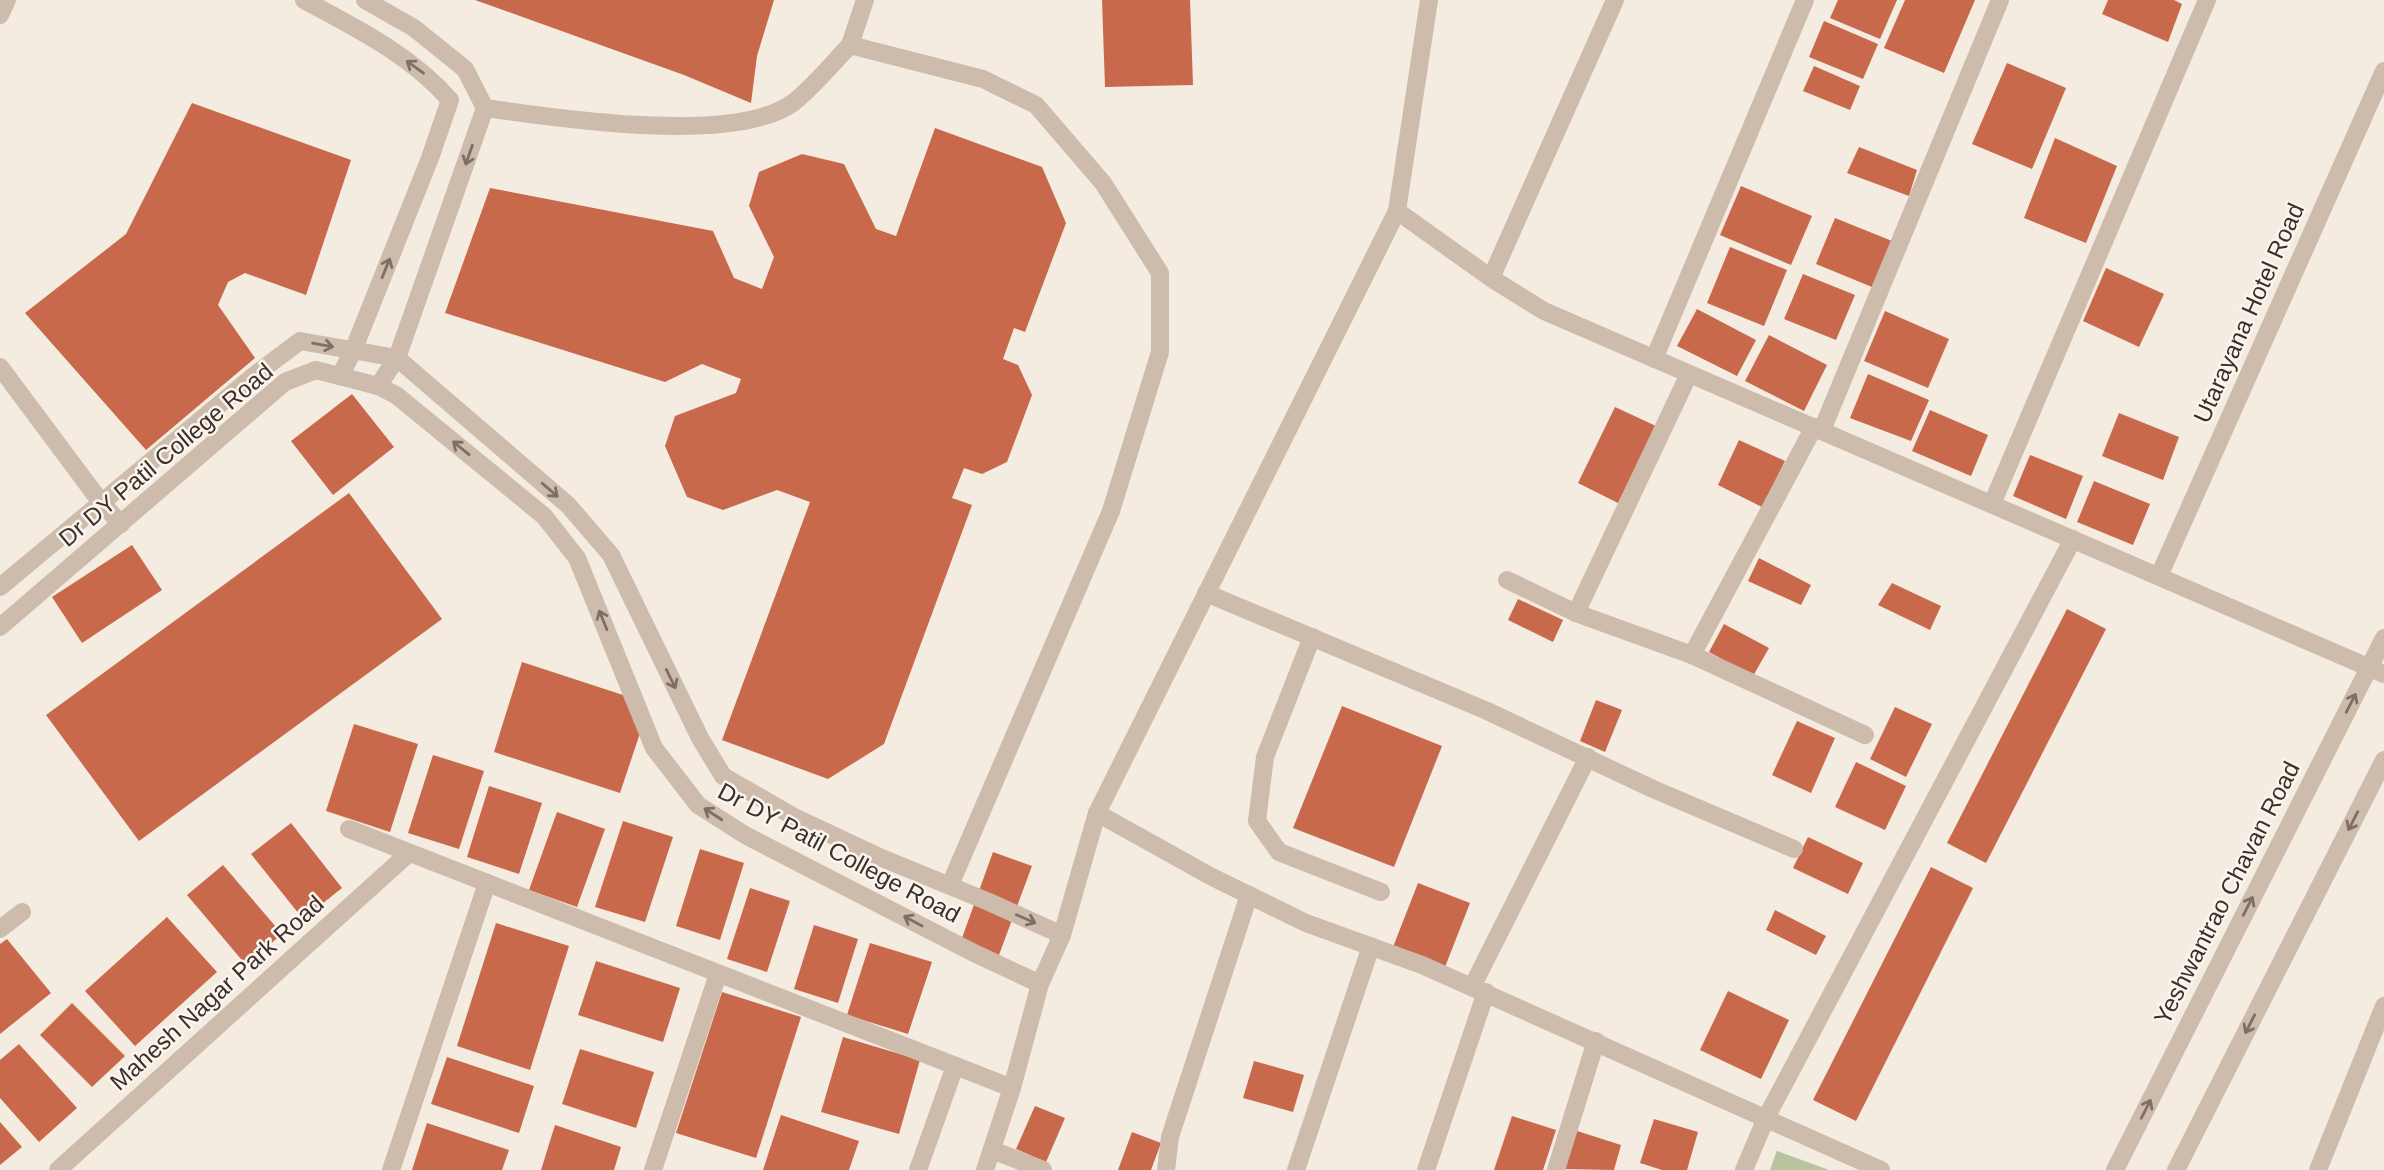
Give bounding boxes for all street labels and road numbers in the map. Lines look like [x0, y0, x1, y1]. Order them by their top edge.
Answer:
street label: Utarayana Hotel Road [2188, 199, 2309, 427]
street label: Dr DY Patil College Road [53, 357, 278, 552]
street label: Yeshwantrao Chavan Road [2148, 757, 2305, 1029]
street label: Dr DY Patil College Road [714, 777, 965, 928]
street label: Mahesh Nagar Park Road [105, 890, 329, 1095]

